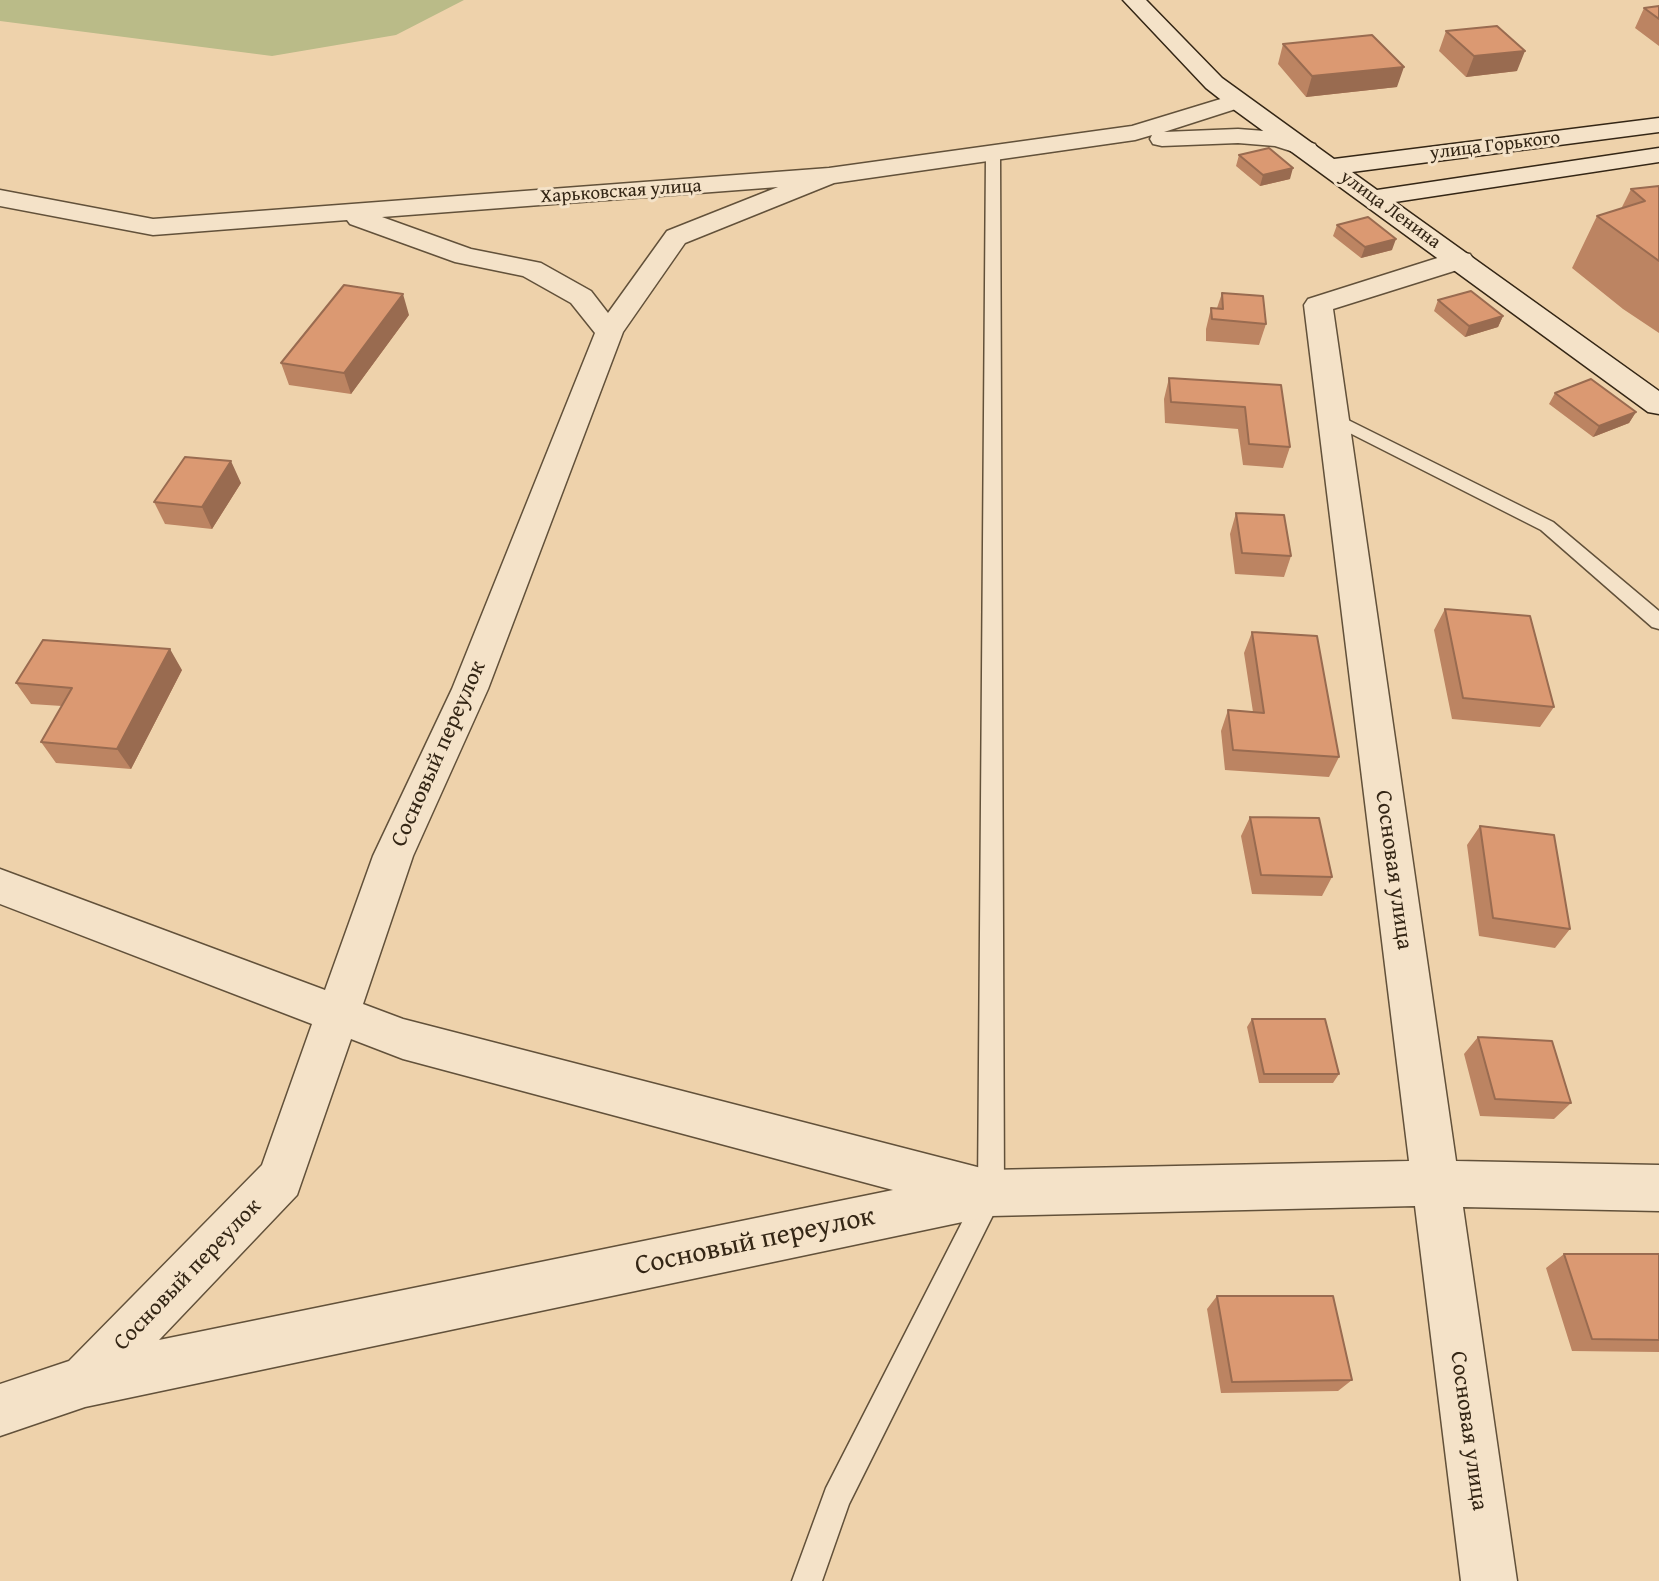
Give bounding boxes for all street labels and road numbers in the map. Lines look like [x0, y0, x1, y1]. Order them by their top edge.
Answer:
street label: улица Горького [1429, 127, 1561, 165]
street label: улица Ленина [1335, 166, 1445, 254]
street label: Харьковская улица [540, 175, 702, 209]
street label: Сосновый переулок [386, 657, 492, 851]
street label: Сосновая улица [1368, 789, 1418, 951]
street label: Сосновый переулок [108, 1193, 268, 1357]
street label: Сосновый переулок [632, 1200, 878, 1284]
street label: Сосновая улица [1443, 1350, 1493, 1512]

